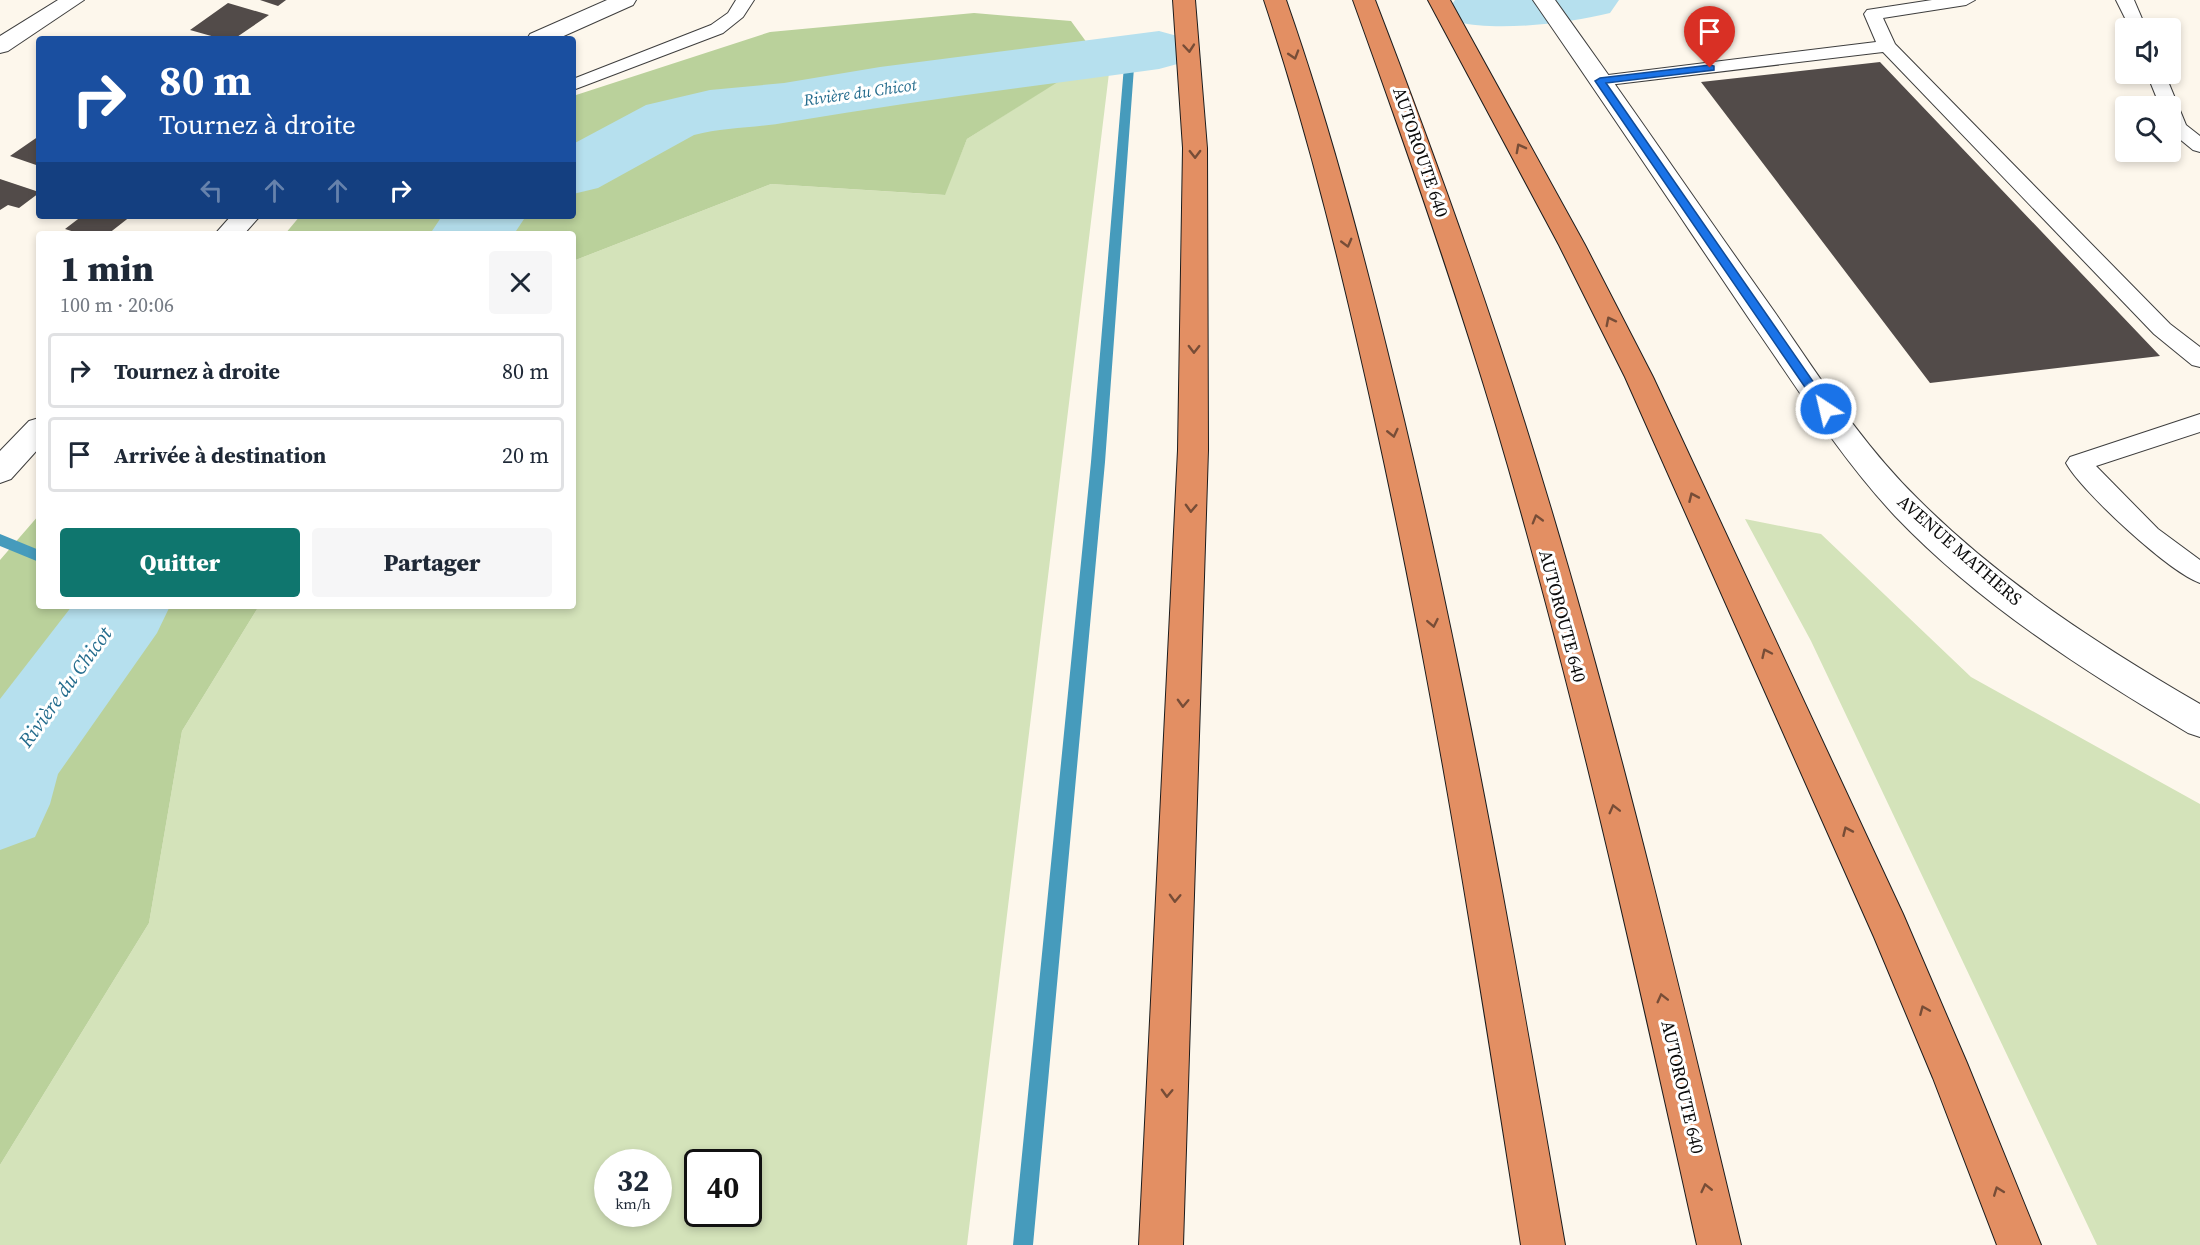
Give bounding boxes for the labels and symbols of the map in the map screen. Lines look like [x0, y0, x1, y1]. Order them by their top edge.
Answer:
pin [1684, 6, 1735, 68]
one-way arrow [1182, 43, 1195, 52]
one-way arrow [1287, 49, 1299, 60]
water label: Rivière du Chicot [801, 73, 919, 111]
street label: AUTOROUTE 640 [1387, 84, 1455, 220]
one-way arrow [1516, 144, 1527, 154]
one-way arrow [1189, 150, 1201, 159]
one-way arrow [1340, 237, 1352, 248]
one-way arrow [1606, 316, 1618, 327]
one-way arrow [1188, 345, 1200, 354]
position arrow [1794, 377, 1858, 441]
one-way arrow [1386, 427, 1399, 437]
street label: AVENUE MATHERS [1892, 489, 2028, 611]
one-way arrow [1689, 493, 1701, 504]
one-way arrow [1184, 504, 1197, 513]
one-way arrow [1532, 514, 1544, 525]
street label: AUTOROUTE 640 [1533, 547, 1593, 685]
one-way arrow [1426, 618, 1439, 628]
water label: Rivière du Chicot [11, 620, 119, 754]
one-way arrow [1761, 649, 1773, 660]
one-way arrow [1176, 699, 1189, 708]
one-way arrow [1609, 804, 1621, 815]
one-way arrow [1842, 826, 1854, 837]
one-way arrow [1168, 894, 1181, 903]
one-way arrow [1656, 993, 1669, 1003]
one-way arrow [1920, 1005, 1932, 1016]
street label: AUTOROUTE 640 [1656, 1018, 1710, 1156]
one-way arrow [1160, 1088, 1173, 1097]
speed limit sign: 40 [684, 1149, 762, 1227]
one-way arrow [1700, 1183, 1713, 1193]
one-way arrow [1992, 1186, 2005, 1196]

